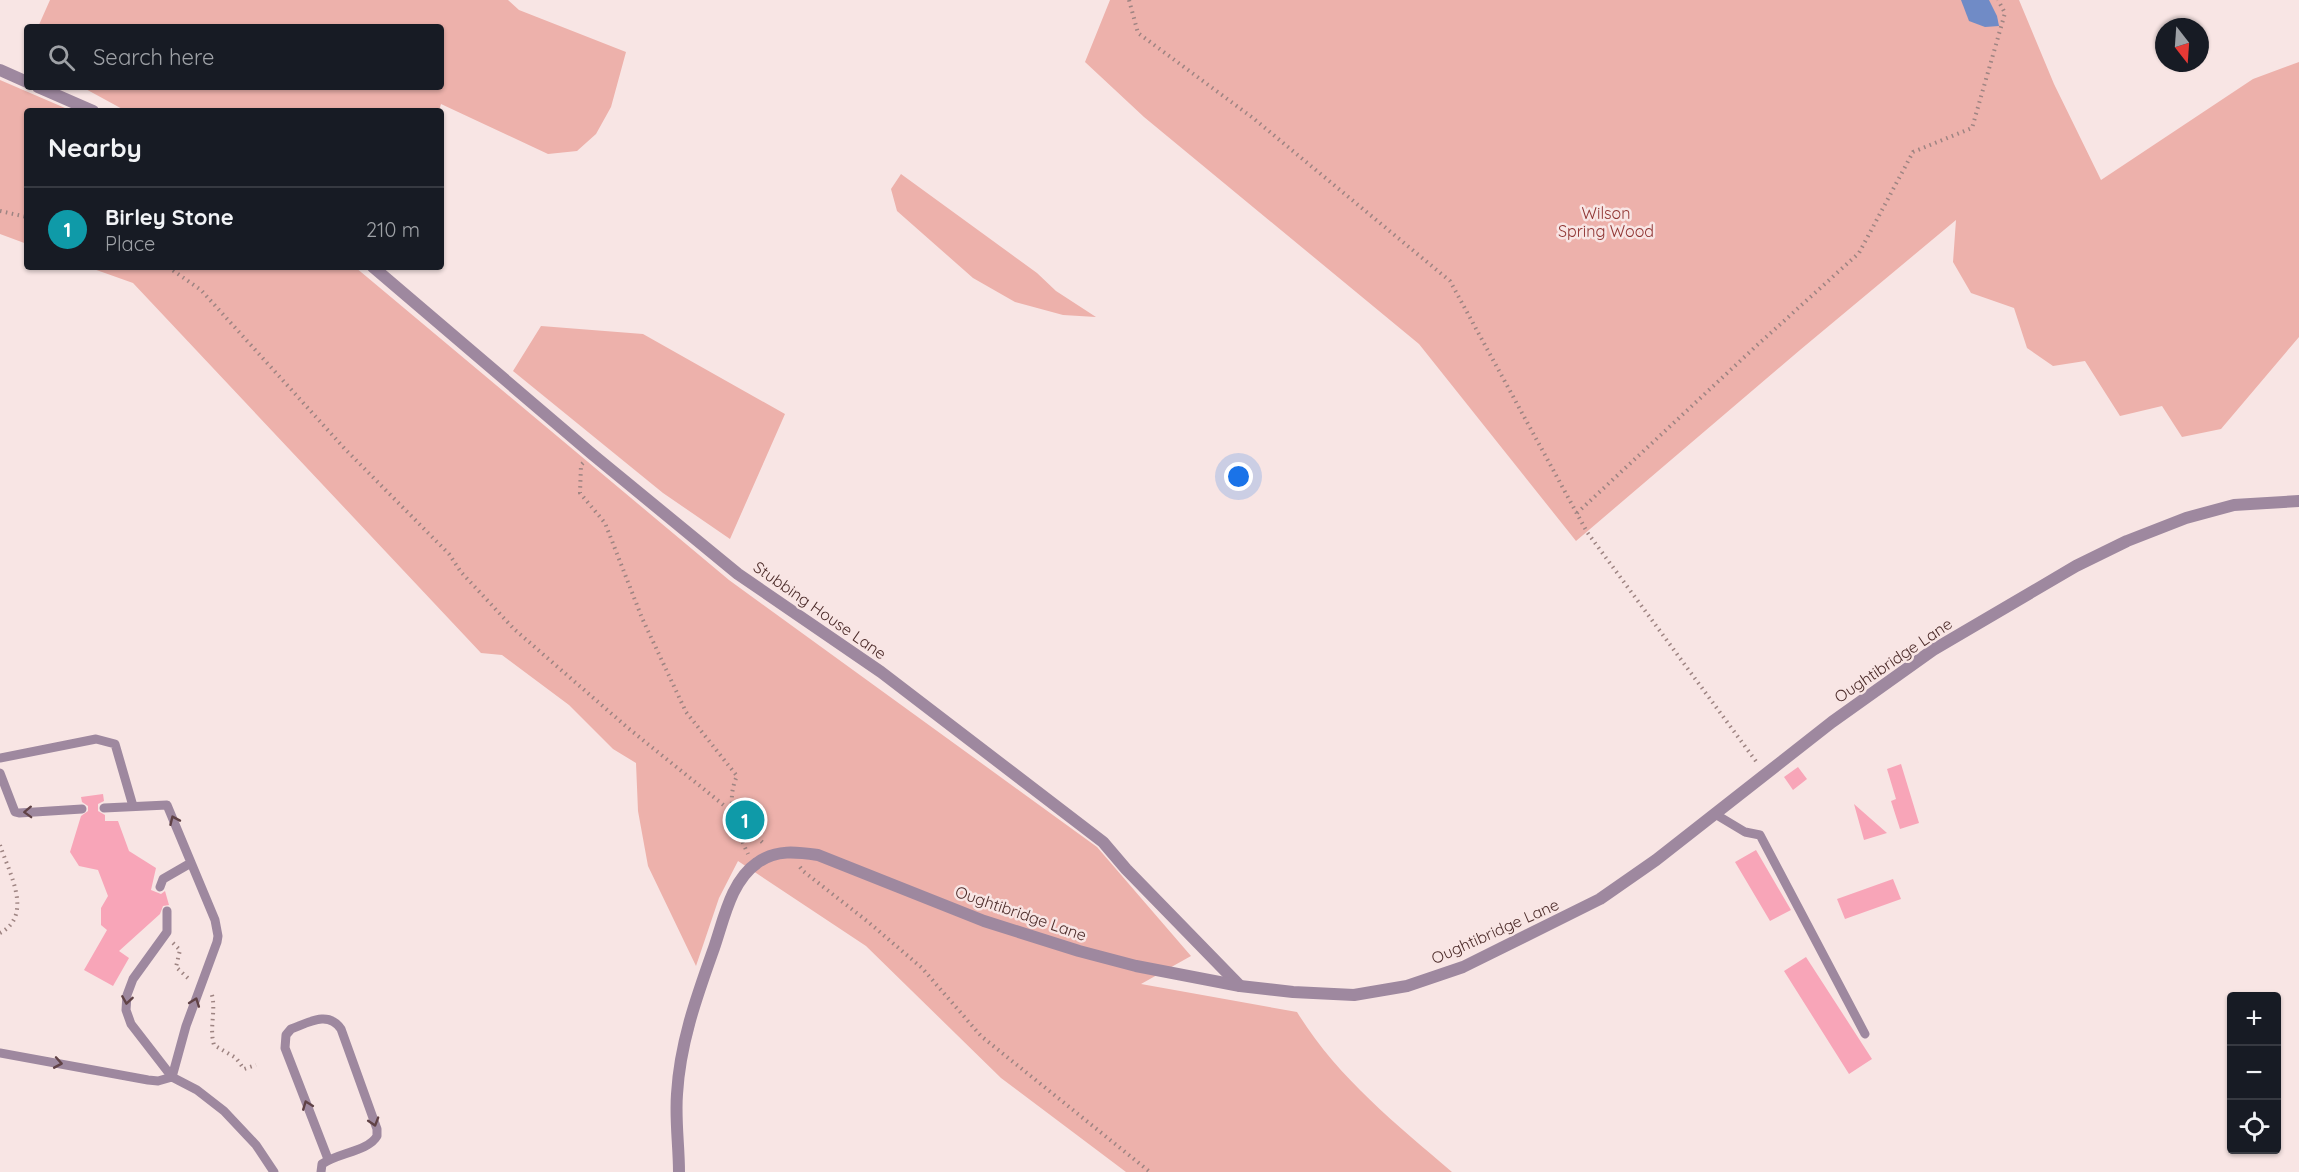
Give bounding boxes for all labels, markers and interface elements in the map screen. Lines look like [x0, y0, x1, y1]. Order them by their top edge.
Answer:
north arrow [2155, 18, 2209, 72]
search box [24, 24, 444, 90]
icon: search [45, 41, 78, 74]
text: Search here [93, 43, 214, 71]
text: Nearby [48, 131, 142, 164]
text: Birley Stone [105, 203, 234, 231]
park label: Wilson Spring Wood [1558, 203, 1654, 241]
text: 1 [64, 217, 71, 242]
text: 210 m [366, 217, 420, 242]
text: Place [105, 231, 155, 256]
your location [1224, 462, 1253, 491]
street label: Stubbing House Lane [750, 557, 890, 663]
street label: Oughtibridge Lane [1830, 613, 1956, 707]
pin: 1 [726, 798, 764, 842]
one-way arrow [23, 806, 32, 819]
one-way arrow [169, 815, 181, 826]
street label: Oughtibridge Lane [953, 881, 1089, 945]
street label: Oughtibridge Lane [1428, 894, 1562, 968]
map controls [2227, 992, 2281, 1154]
button: + [2227, 992, 2281, 1046]
one-way arrow [122, 995, 134, 1005]
one-way arrow [187, 997, 200, 1008]
button: − [2227, 1046, 2281, 1100]
one-way arrow [53, 1057, 62, 1069]
one-way arrow [302, 1100, 314, 1111]
button: locate [2227, 1100, 2281, 1154]
one-way arrow [367, 1116, 379, 1127]

